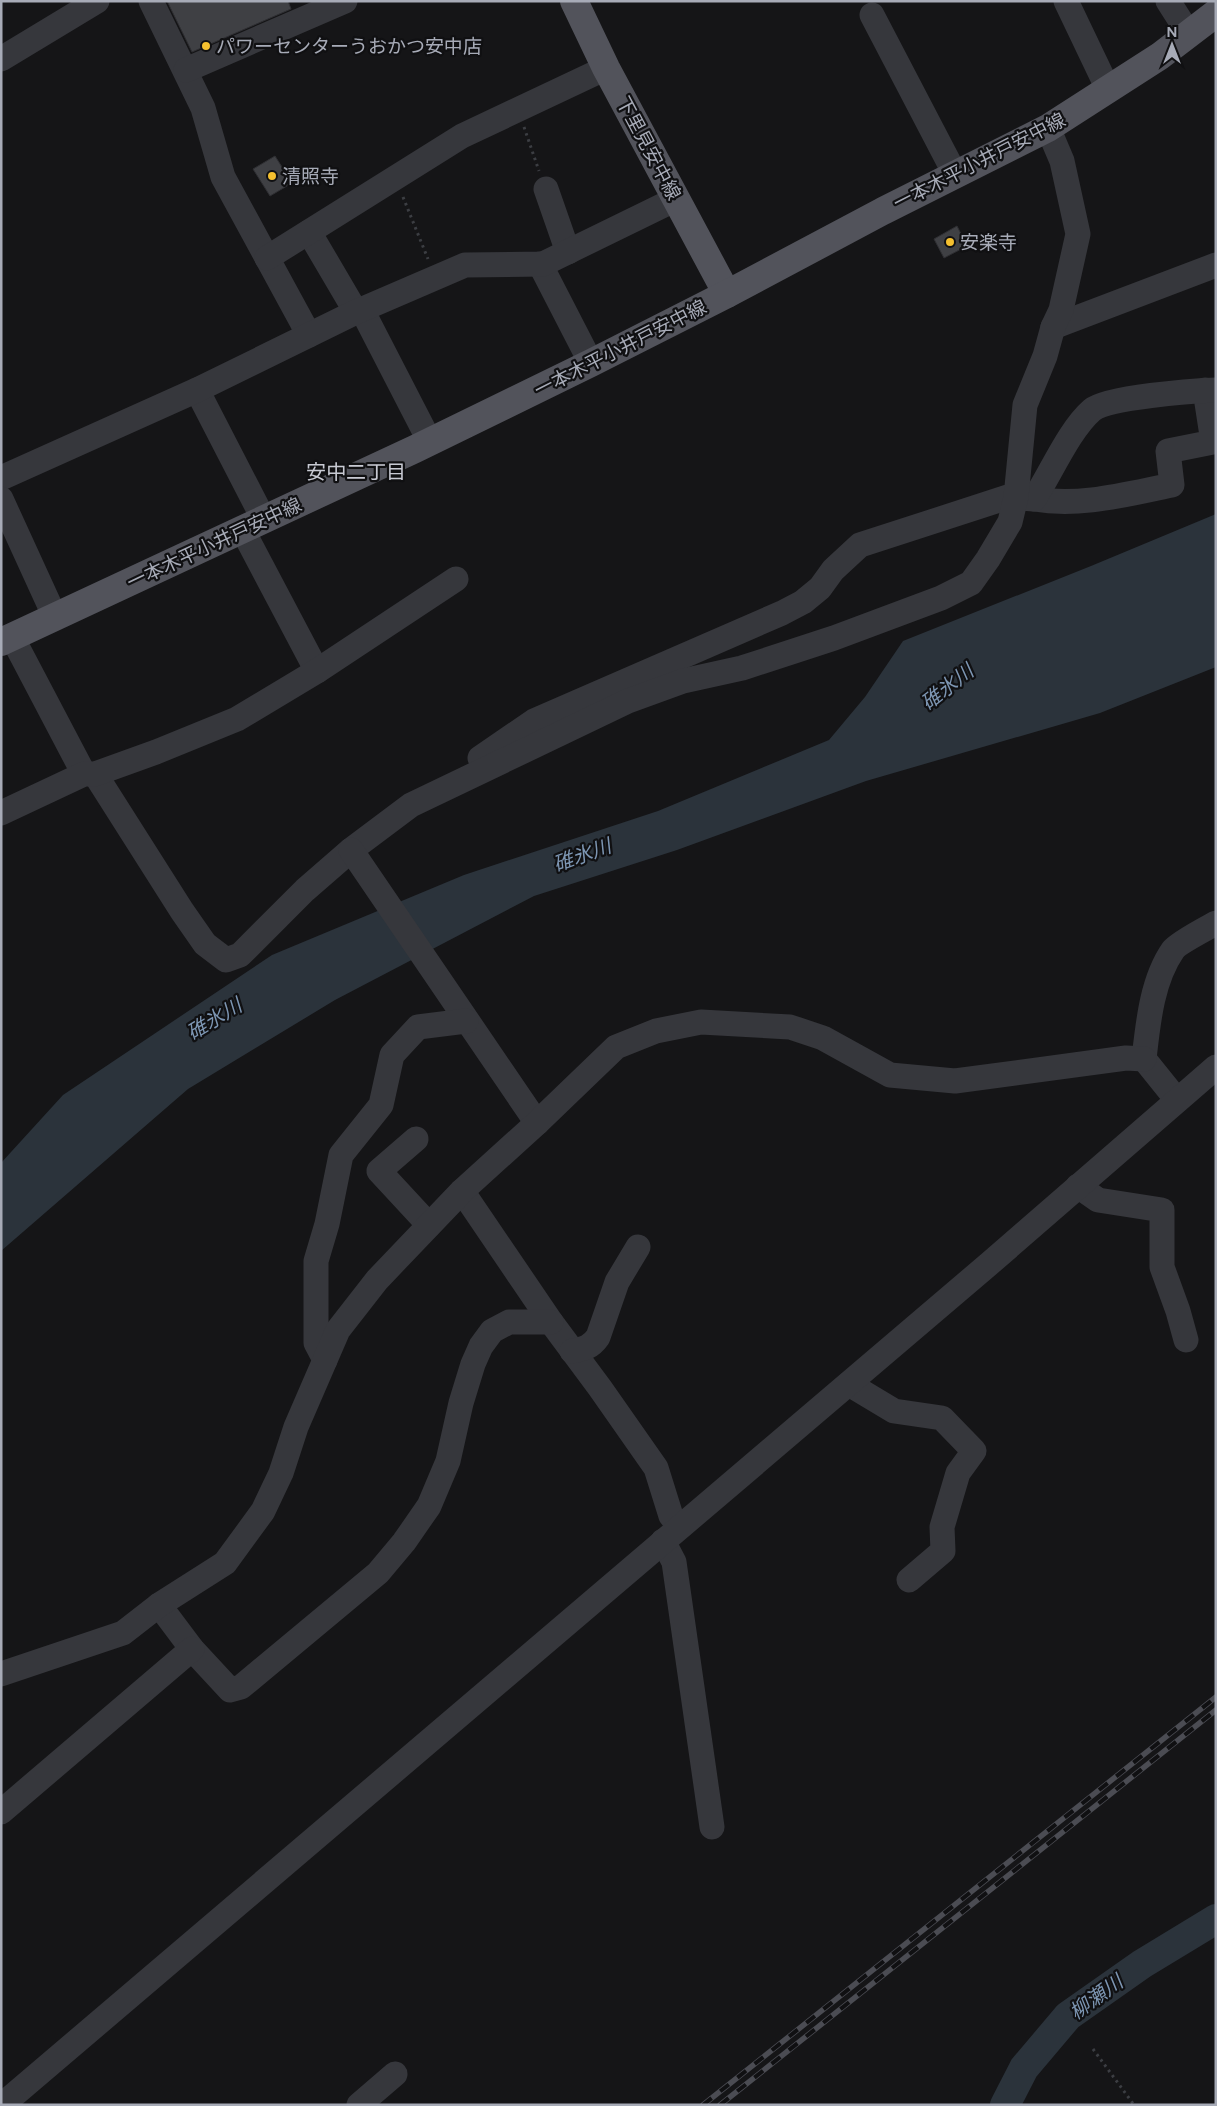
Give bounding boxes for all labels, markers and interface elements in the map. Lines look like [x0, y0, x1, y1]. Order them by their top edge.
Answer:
north arrow [1147, 20, 1197, 70]
text: N [1167, 24, 1177, 41]
place label: パワーセンターうおかつ安中店 [216, 35, 482, 58]
marker: パワーセンターうおかつ安中店 [200, 40, 212, 52]
street label: 下里見安中線 [612, 93, 685, 204]
street label: 一本木平小井戸安中線 [889, 108, 1069, 215]
place label: 清照寺 [282, 165, 339, 188]
marker: 清照寺 [266, 170, 278, 182]
place label: 安楽寺 [960, 231, 1017, 254]
marker: 安楽寺 [944, 236, 956, 248]
street label: 一本木平小井戸安中線 [530, 295, 710, 402]
district label: 安中二丁目 [306, 460, 406, 484]
street label: 一本木平小井戸安中線 [123, 493, 305, 594]
water label: 碓氷川 [916, 658, 980, 715]
water label: 碓氷川 [550, 833, 616, 877]
water label: 碓氷川 [182, 992, 248, 1045]
water label: 柳瀬川 [1065, 1968, 1129, 2024]

